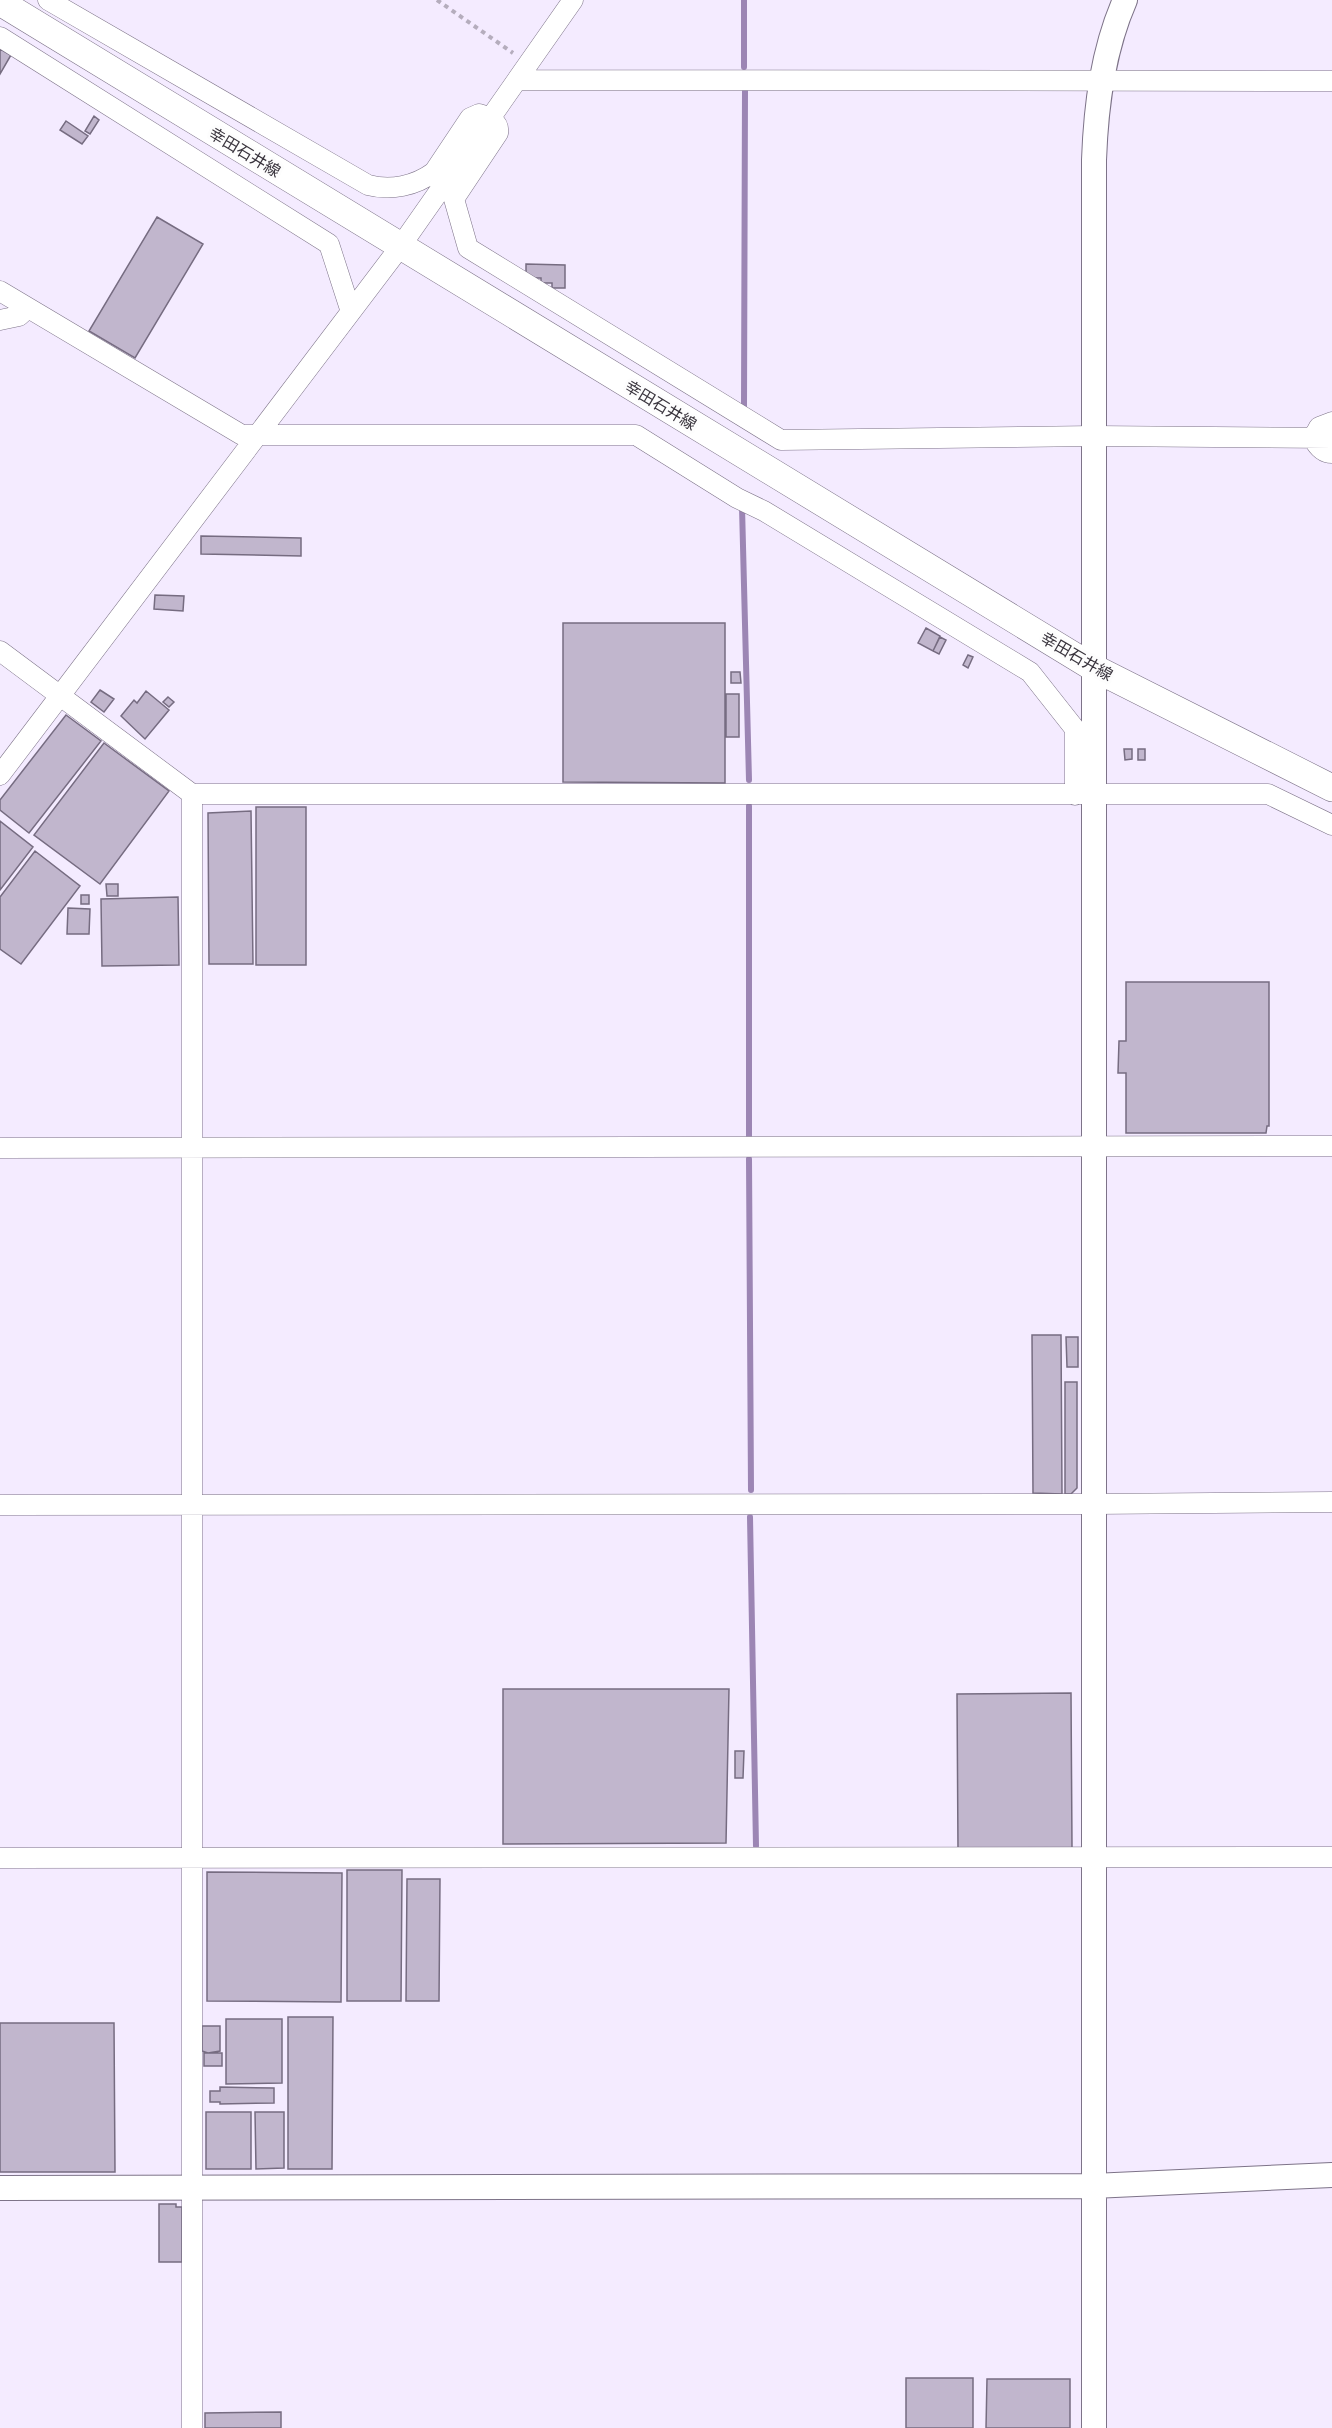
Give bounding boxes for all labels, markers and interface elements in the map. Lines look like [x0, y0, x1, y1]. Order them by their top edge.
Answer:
street label: 幸田石井線 [206, 124, 284, 181]
street label: 幸田石井線 [622, 377, 700, 434]
street label: 幸田石井線 [1037, 628, 1116, 685]

